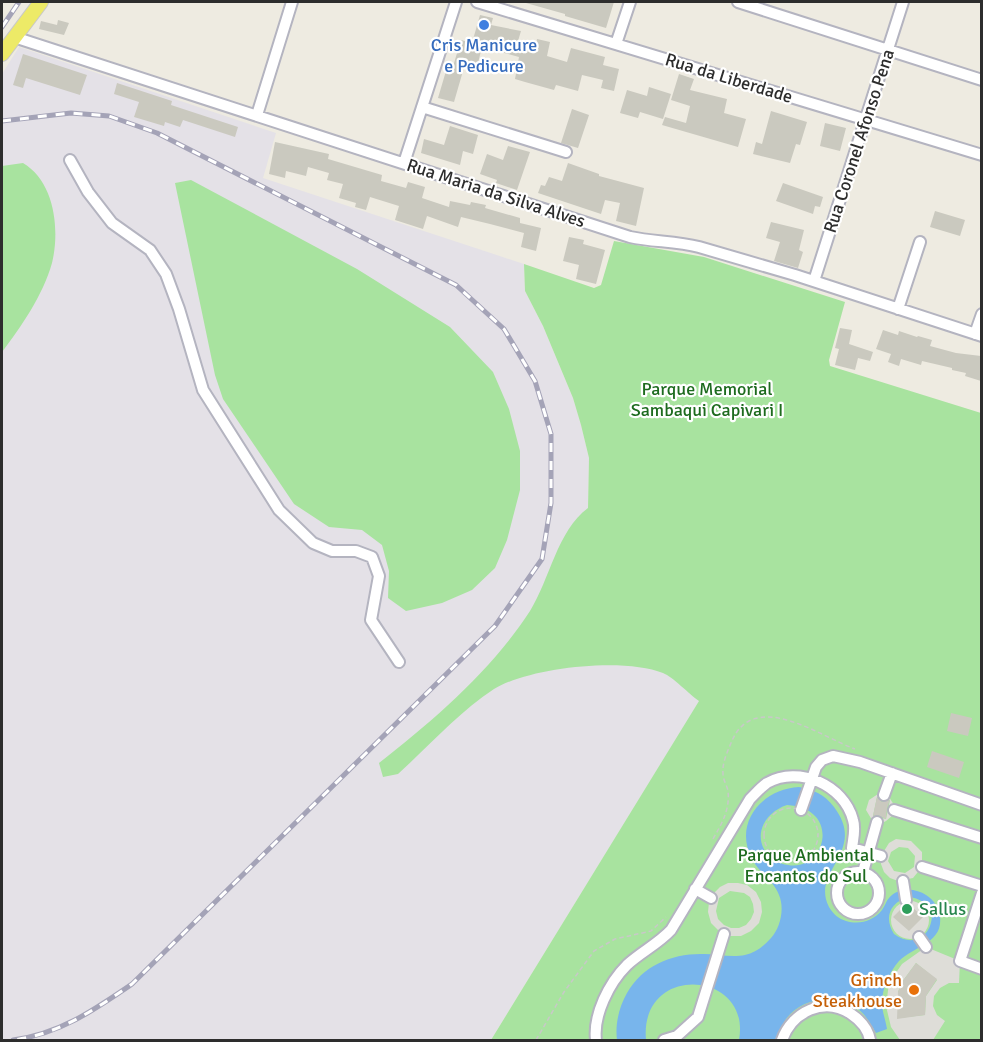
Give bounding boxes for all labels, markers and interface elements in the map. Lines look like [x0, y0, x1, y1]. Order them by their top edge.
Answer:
marker: Cris Manicure e Pedicure [477, 18, 491, 32]
place label: Cris Manicure e Pedicure [431, 34, 537, 77]
street label: Rua Coronel Afonso Pena [819, 46, 899, 236]
street label: Rua da Liberdade [663, 48, 795, 108]
street label: Rua Maria da Silva Alves [404, 154, 588, 232]
park label: Parque Memorial Sambaqui Capivari I [631, 378, 783, 421]
park label: Parque Ambiental Encantos do Sul [738, 844, 874, 887]
place label: Sallus [919, 898, 966, 920]
marker: Sallus [900, 902, 914, 916]
place label: Grinch Steakhouse [813, 969, 902, 1012]
marker: Grinch Steakhouse [907, 983, 921, 997]

